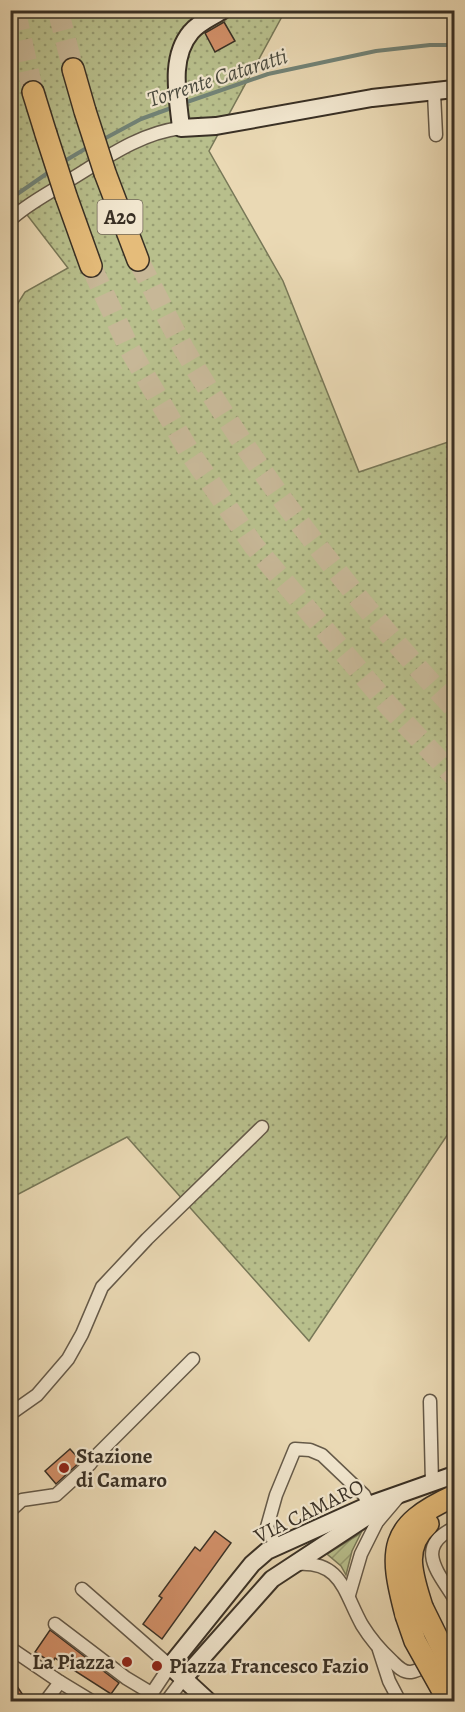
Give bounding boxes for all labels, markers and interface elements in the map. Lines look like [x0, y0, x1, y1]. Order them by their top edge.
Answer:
water label: Torrente Cataratti [143, 41, 291, 115]
road number: A20 [98, 200, 142, 234]
place label: Stazione di Camaro [76, 1442, 167, 1494]
marker: Stazione di Camaro [57, 1461, 71, 1475]
street label: VIA CAMARO [248, 1472, 369, 1550]
place label: La Piazza [32, 1648, 116, 1676]
place label: Piazza Francesco Fazio [169, 1652, 369, 1680]
marker: La Piazza [120, 1655, 134, 1669]
marker: Piazza Francesco Fazio [150, 1659, 164, 1673]

